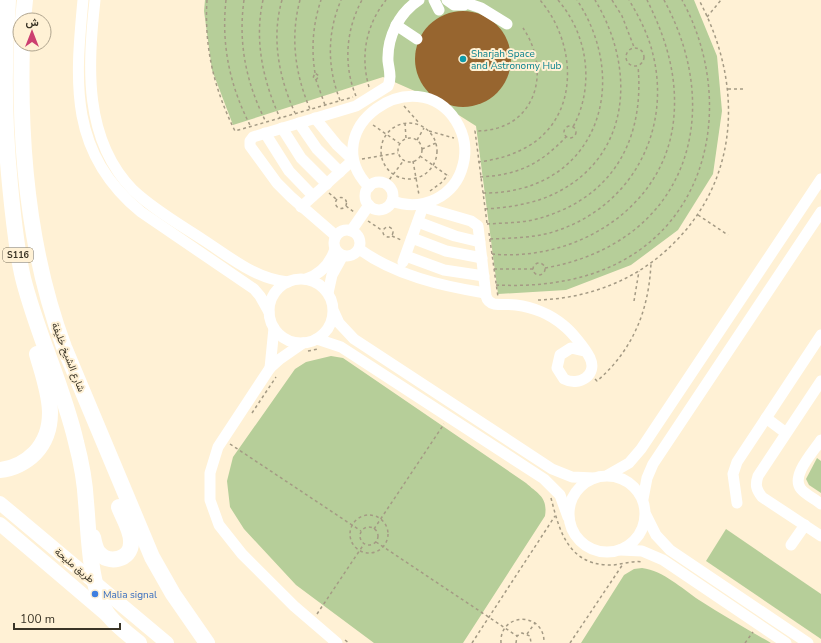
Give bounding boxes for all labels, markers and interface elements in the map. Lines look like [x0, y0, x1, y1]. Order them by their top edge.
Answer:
north arrow [12, 12, 52, 52]
text: ش [25, 15, 39, 30]
place label: Sharjah Space and Astronomy Hub [471, 47, 562, 73]
marker: Sharjah Space and Astronomy Hub [458, 54, 468, 64]
road number: S116 [3, 248, 33, 262]
street label: شارع الشيخ خليفة [48, 321, 88, 394]
street label: طريق مليحة [52, 545, 98, 587]
place label: Malia signal [103, 588, 157, 602]
marker: Malia signal [90, 589, 100, 599]
scale bar [14, 605, 120, 631]
text: 100 m [20, 611, 55, 627]

